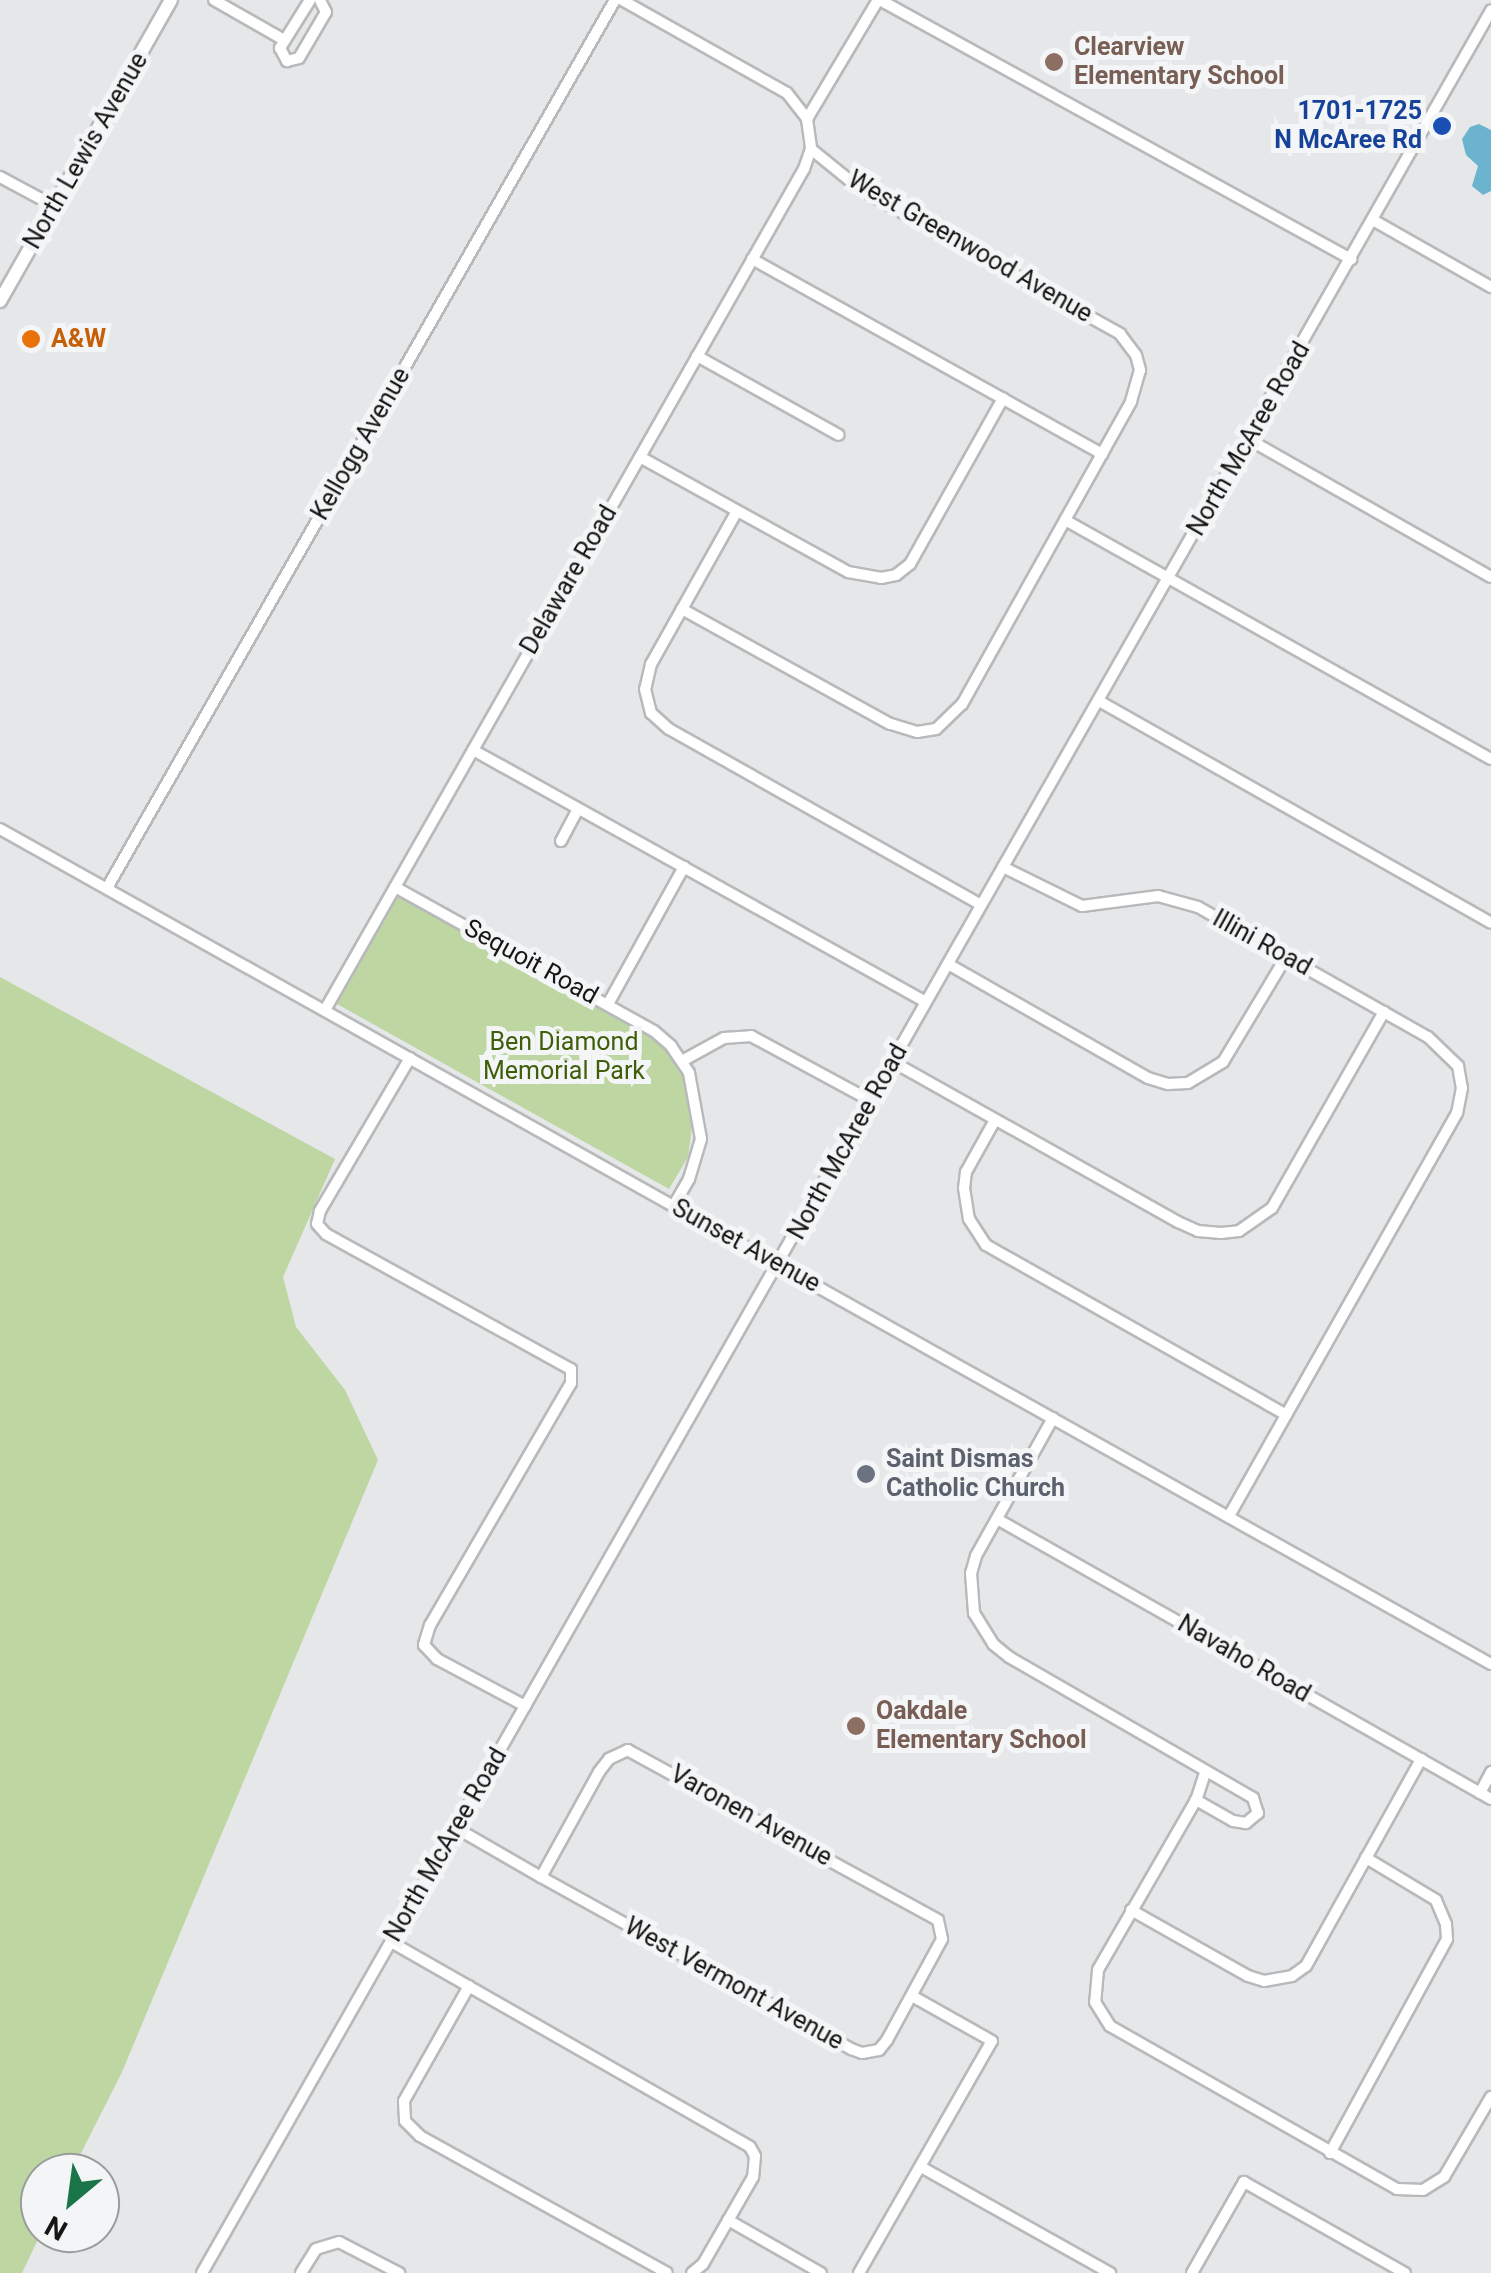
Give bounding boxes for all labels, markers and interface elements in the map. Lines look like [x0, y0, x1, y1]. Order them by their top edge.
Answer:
place label: Clearview Elementary School [1074, 33, 1285, 92]
street label: North Lewis Avenue [18, 47, 154, 255]
marker: Clearview Elementary School [1043, 51, 1065, 73]
place label: 1701-1725 N McAree Rd [1274, 97, 1422, 156]
marker: 1701-1725 N McAree Rd [1431, 115, 1453, 137]
street label: West Greenwood Avenue [842, 165, 1098, 329]
place label: A&W [51, 324, 106, 354]
marker: A&W [20, 328, 42, 350]
street label: North McAree Road [1181, 337, 1317, 541]
street label: Kellogg Avenue [305, 362, 417, 526]
street label: Delaware Road [514, 500, 624, 660]
street label: Illini Road [1207, 904, 1317, 982]
street label: Sequoit Road [459, 913, 603, 1011]
park label: Ben Diamond Memorial Park [483, 1028, 645, 1087]
street label: North McAree Road [782, 1039, 914, 1245]
street label: Sunset Avenue [667, 1193, 825, 1299]
place label: Saint Dismas Catholic Church [886, 1445, 1065, 1504]
marker: Saint Dismas Catholic Church [855, 1463, 877, 1485]
street label: Navaho Road [1172, 1609, 1316, 1709]
place label: Oakdale Elementary School [876, 1697, 1087, 1756]
marker: Oakdale Elementary School [845, 1715, 867, 1737]
street label: North McAree Road [378, 1743, 514, 1947]
street label: Varonen Avenue [665, 1759, 837, 1873]
street label: West Vermont Avenue [619, 1911, 849, 2057]
north arrow [20, 2153, 120, 2253]
text: N [40, 2209, 73, 2247]

